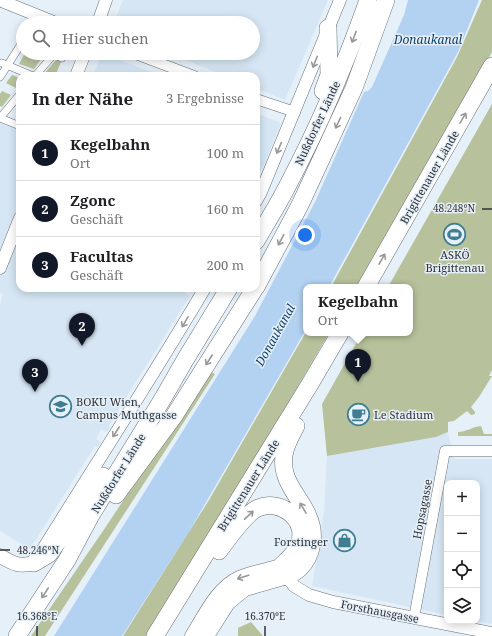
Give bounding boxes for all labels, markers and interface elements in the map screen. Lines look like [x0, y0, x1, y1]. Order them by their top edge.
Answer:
search box [16, 16, 260, 60]
icon: search [30, 27, 52, 49]
text: Hier suchen [62, 28, 149, 48]
one-way arrow [350, 30, 358, 42]
water label: Donaukanal [393, 31, 463, 48]
one-way arrow [310, 55, 318, 67]
street label: Nußdorfer Lände [291, 78, 343, 168]
text: In der Nähe [32, 87, 133, 110]
text: 3 Ergebnisse [166, 89, 244, 107]
one-way arrow [459, 112, 467, 124]
one-way arrow [334, 117, 341, 129]
street label: Brigittenauer Lände [396, 127, 462, 227]
text: Kegelbahn [70, 134, 150, 154]
one-way arrow [275, 142, 283, 154]
text: 1 [41, 144, 49, 162]
text: 100 m [207, 144, 244, 162]
text: Ort [70, 154, 90, 172]
text: Zgonc [70, 190, 116, 210]
text: 2 [41, 200, 49, 218]
text: 160 m [207, 200, 244, 218]
text: 48.248°N [433, 201, 475, 215]
text: Geschäft [70, 210, 123, 228]
sports icon: ASKÖ Brigittenau [442, 221, 468, 247]
your location [295, 225, 315, 245]
one-way arrow [277, 234, 284, 246]
text: Facultas [70, 246, 133, 266]
place label: ASKÖ Brigittenau [425, 247, 485, 275]
one-way arrow [379, 253, 387, 265]
text: 3 [41, 256, 49, 274]
text: 200 m [207, 256, 244, 274]
text: Geschäft [70, 266, 123, 284]
popup [303, 284, 413, 336]
text: Kegelbahn [318, 291, 398, 311]
water label: Donaukanal [250, 301, 299, 370]
text: Ort [318, 311, 338, 329]
pin: 2 [69, 313, 95, 346]
one-way arrow [181, 316, 189, 327]
pin: 1 [345, 349, 371, 382]
one-way arrow [205, 354, 213, 365]
pin: 3 [22, 359, 48, 392]
school or university icon: BOKU Wien, Campus Muthgasse [47, 394, 73, 420]
place label: BOKU Wien, Campus Muthgasse [76, 394, 177, 422]
cafe icon: Le Stadium [346, 401, 372, 427]
place label: Le Stadium [374, 407, 434, 422]
one-way arrow [112, 426, 120, 437]
street label: Nußdorfer Lände [87, 430, 149, 516]
street label: Brigittenauer Lände [214, 436, 282, 534]
street label: Hopsagasse [409, 478, 435, 540]
map controls [444, 480, 480, 624]
button: + [444, 480, 480, 516]
one-way arrow [299, 502, 307, 514]
one-way arrow [244, 511, 254, 520]
button: − [444, 516, 480, 552]
shop icon: Forstinger [331, 528, 357, 554]
place label: Forstinger [274, 534, 329, 549]
text: 48.246°N [17, 543, 59, 557]
button: locate [444, 552, 480, 588]
one-way arrow [237, 574, 250, 581]
one-way arrow [41, 587, 49, 598]
button: layers [444, 588, 480, 624]
street label: Forsthausgasse [340, 596, 421, 626]
text: 16.368°E [17, 609, 57, 623]
text: 16.370°E [245, 609, 285, 623]

